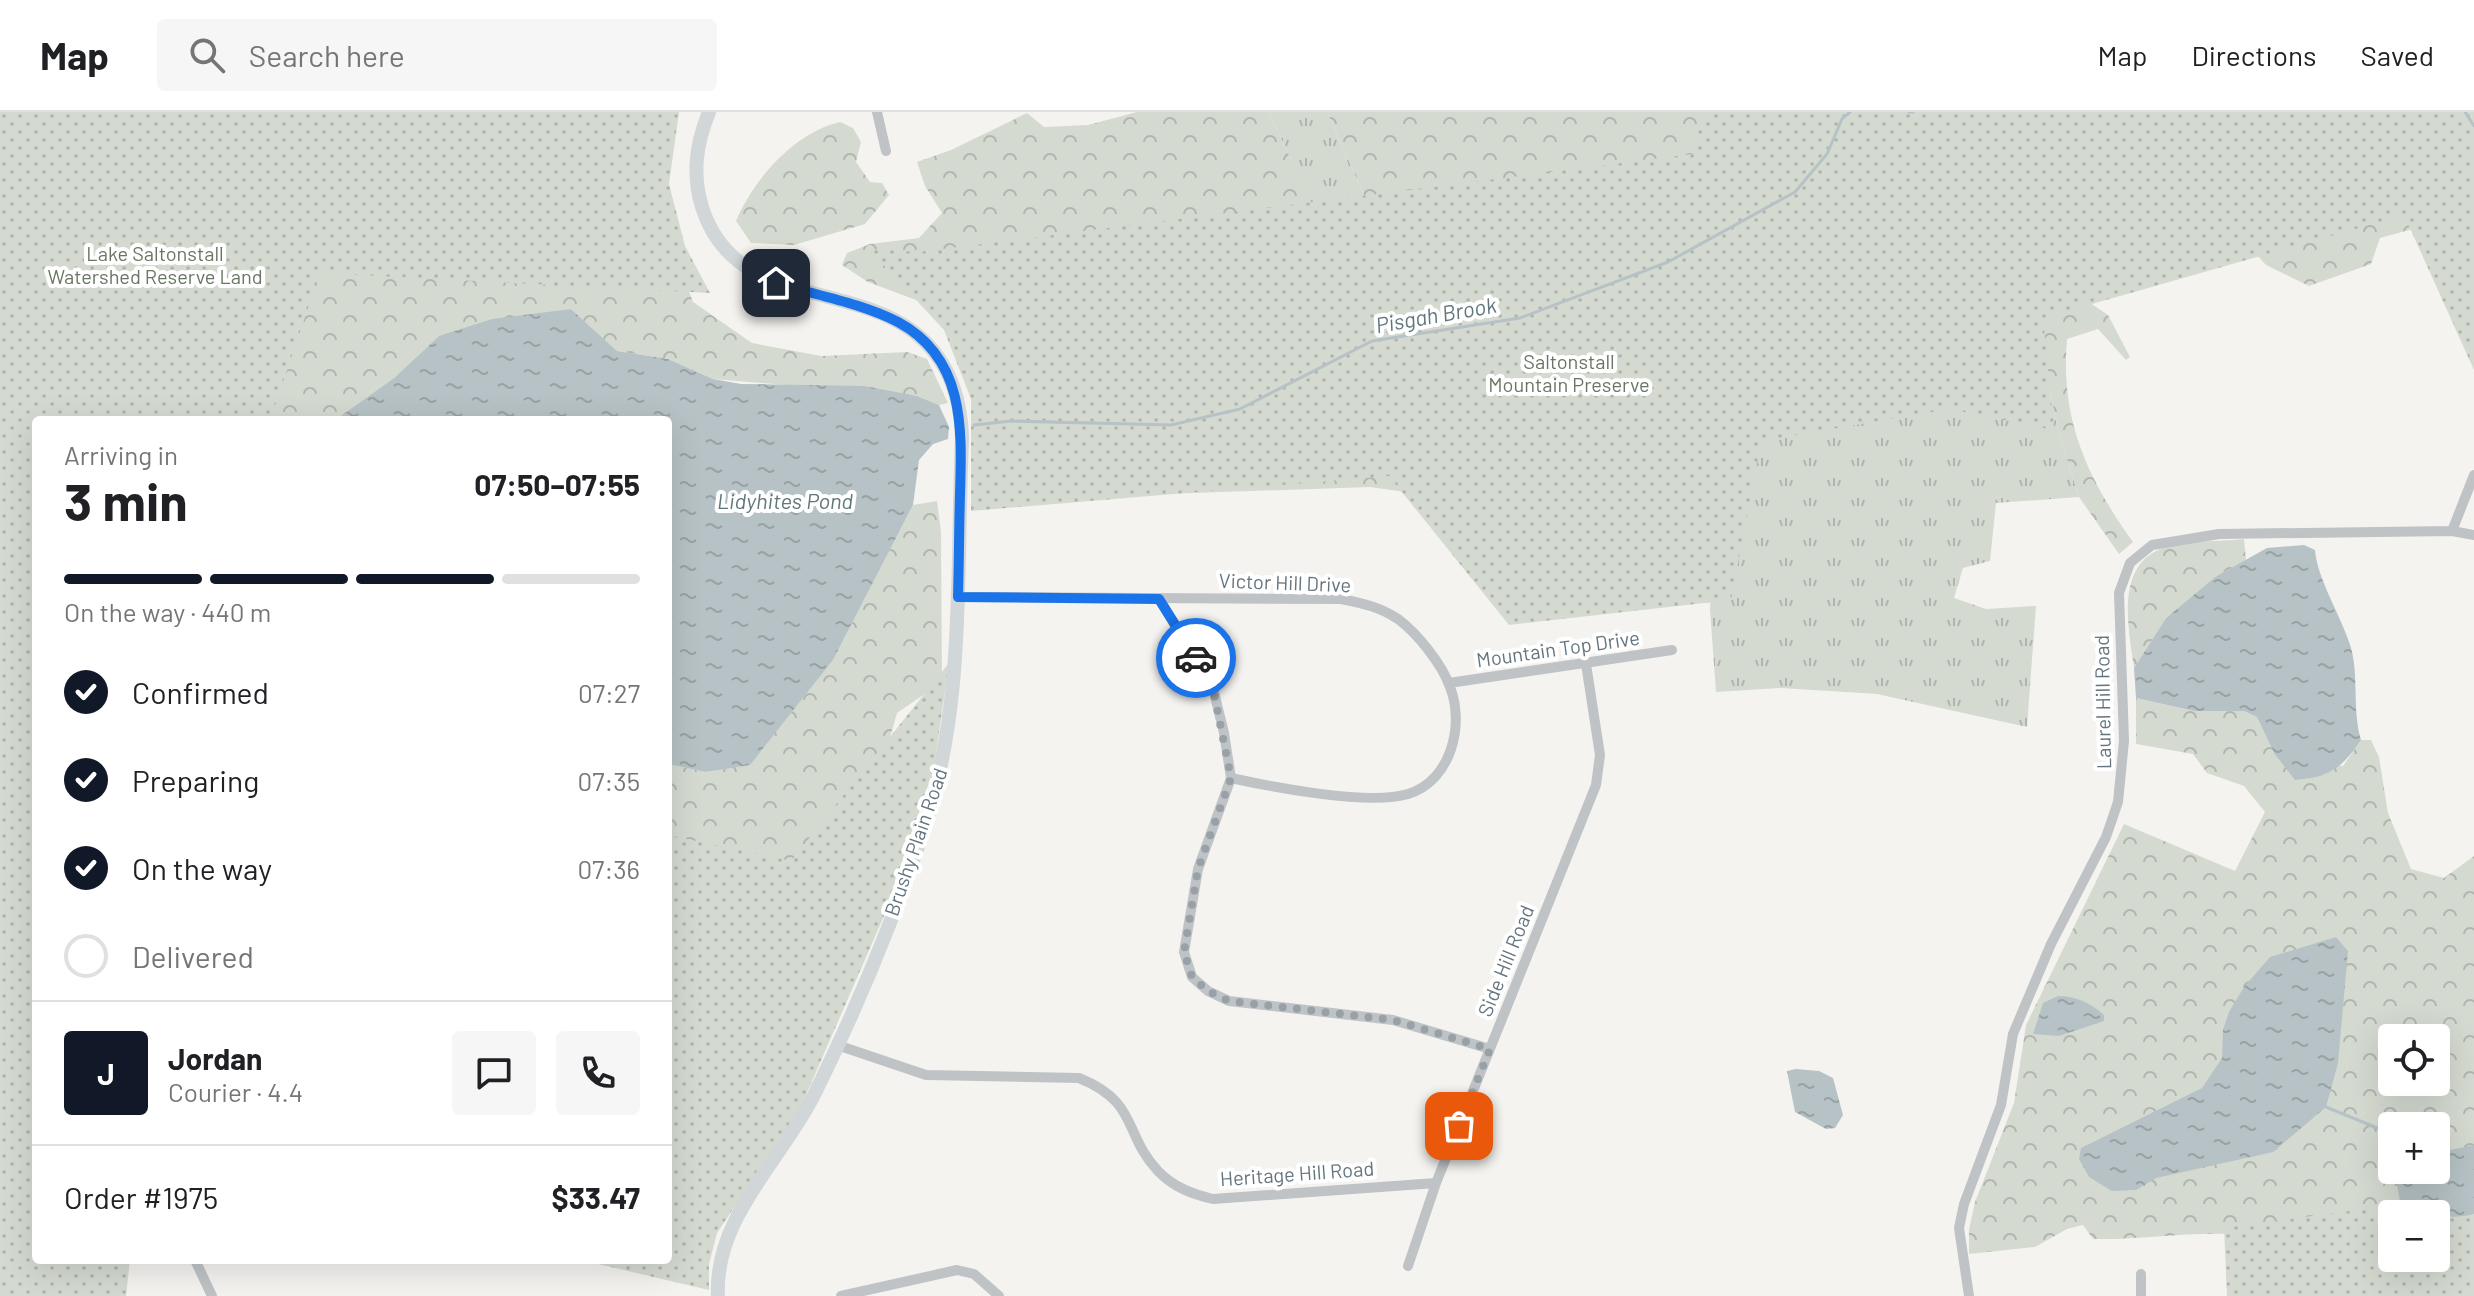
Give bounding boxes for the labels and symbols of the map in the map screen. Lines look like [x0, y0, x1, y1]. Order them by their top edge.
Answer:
park label: Lake Saltonstall Watershed Reserve Land [47, 241, 263, 288]
pin [742, 249, 810, 317]
water label: Pisgah Brook [1373, 291, 1499, 337]
park label: Saltonstall Mountain Preserve [1488, 349, 1650, 396]
water label: Lidyhites Pond [717, 487, 853, 513]
street label: Victor Hill Drive [1218, 568, 1352, 596]
courier [1156, 618, 1236, 698]
street label: Mountain Top Drive [1475, 625, 1641, 671]
street label: Laurel Hill Road [2089, 635, 2115, 769]
street label: Brushy Plain Road [879, 765, 952, 919]
street label: Side Hill Road [1472, 901, 1538, 1020]
pin [1425, 1092, 1493, 1160]
street label: Heritage Hill Road [1219, 1156, 1375, 1190]

